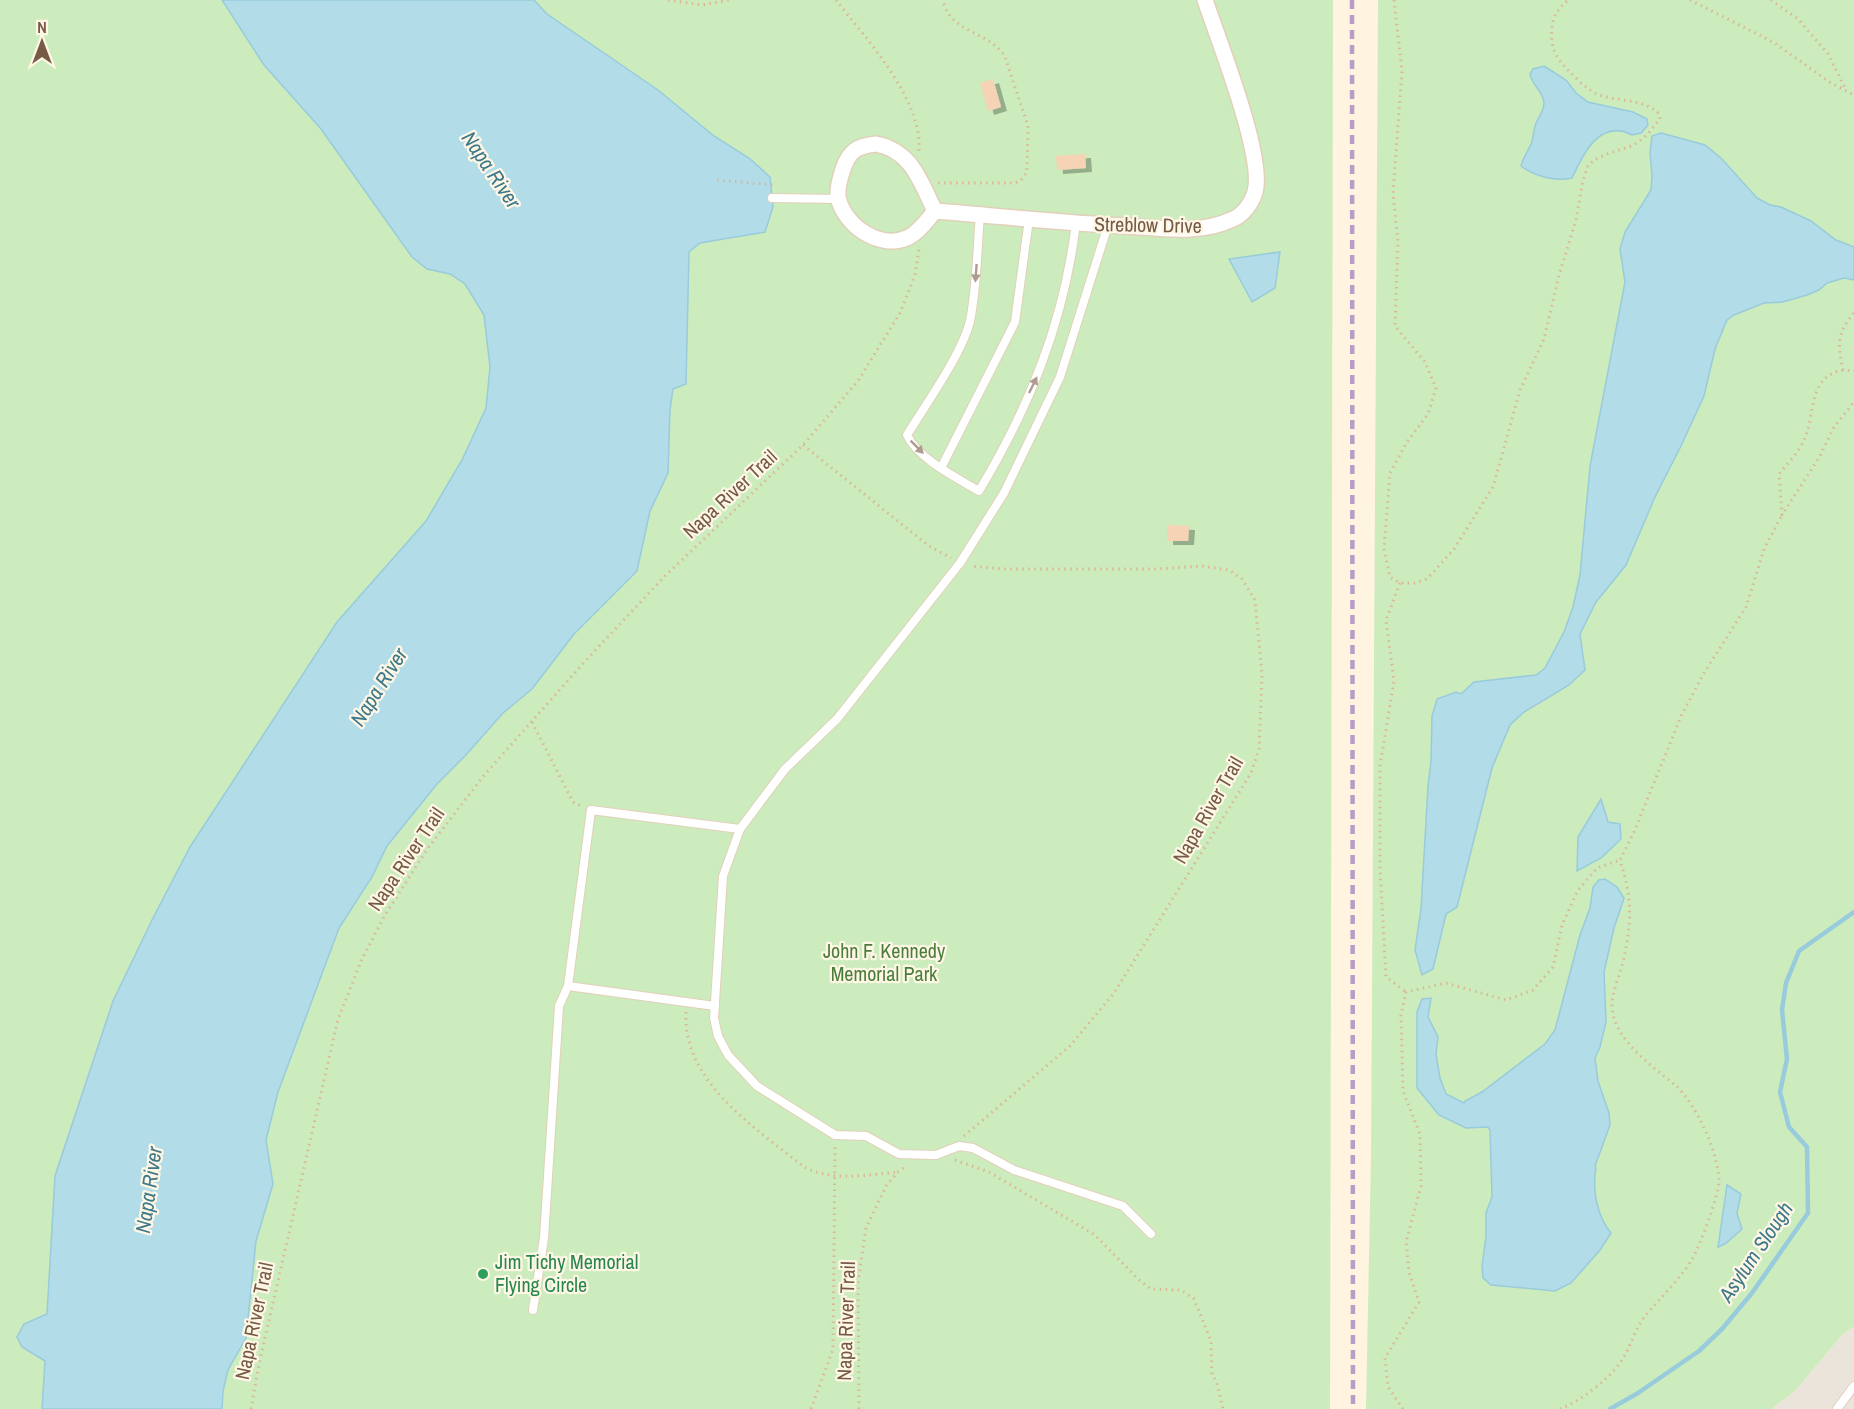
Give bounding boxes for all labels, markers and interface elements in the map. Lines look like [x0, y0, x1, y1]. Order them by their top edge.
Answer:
north arrow [12, 12, 72, 72]
text: N [37, 16, 47, 38]
water label: Napa River [455, 126, 528, 215]
street label: Streblow Drive [1094, 210, 1202, 239]
one-way arrow [971, 263, 980, 282]
one-way arrow [1029, 377, 1038, 394]
one-way arrow [910, 440, 924, 455]
street label: Napa River Trail [677, 443, 783, 544]
water label: Napa River [343, 641, 415, 731]
street label: Napa River Trail [1166, 751, 1249, 868]
street label: Napa River Trail [361, 802, 450, 916]
park label: John F. Kennedy Memorial Park [823, 937, 946, 987]
water label: Napa River [128, 1144, 169, 1235]
water label: Asylum Slough [1711, 1196, 1800, 1308]
place label: Jim Tichy Memorial Flying Circle [495, 1248, 638, 1298]
street label: Napa River Trail [228, 1260, 279, 1382]
street label: Napa River Trail [830, 1261, 861, 1381]
marker: Jim Tichy Memorial Flying Circle [476, 1267, 490, 1281]

